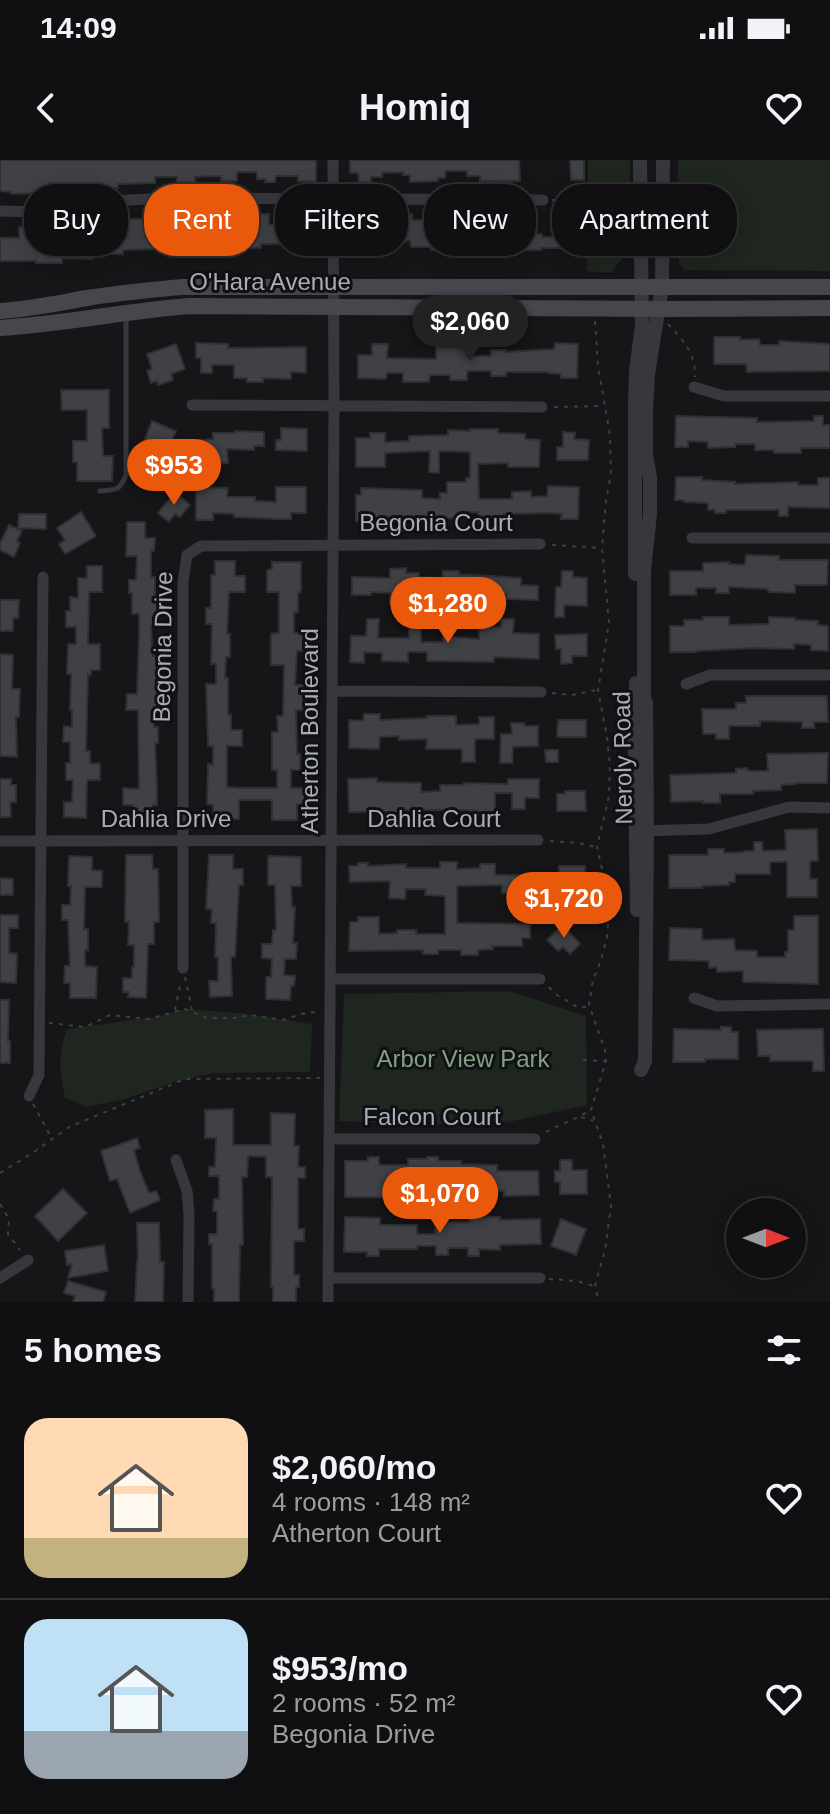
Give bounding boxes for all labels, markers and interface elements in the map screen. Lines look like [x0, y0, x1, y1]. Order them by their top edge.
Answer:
text: 14:09 [40, 11, 117, 44]
icon: back [24, 86, 68, 130]
icon: heart [762, 86, 806, 130]
text: Homiq [359, 87, 471, 128]
chip: Buy [24, 184, 128, 256]
chip: Rent [144, 184, 259, 256]
chip: Filters [275, 184, 408, 256]
chip: New [424, 184, 536, 256]
chip: Apartment [552, 184, 737, 256]
street label: O'Hara Avenue [189, 268, 351, 295]
pin: $2,060 [405, 295, 535, 363]
text: $2,060 [430, 306, 510, 336]
pin: $953 [127, 439, 221, 507]
text: $953 [145, 450, 203, 480]
street label: Begonia Court [359, 509, 513, 536]
street label: Begonia Drive [148, 571, 177, 723]
pin: $1,280 [383, 577, 513, 645]
text: $1,280 [408, 588, 488, 618]
street label: Atherton Boulevard [296, 628, 323, 834]
street label: Neroly Road [608, 691, 637, 825]
street label: Dahlia Drive [101, 805, 231, 832]
street label: Dahlia Court [367, 805, 501, 832]
pin: $1,720 [499, 872, 629, 940]
text: $1,720 [524, 883, 604, 913]
park label: Arbor View Park [377, 1045, 550, 1072]
street label: Falcon Court [363, 1103, 501, 1130]
pin: $1,070 [375, 1167, 505, 1235]
text: $1,070 [400, 1178, 480, 1208]
north arrow [726, 1198, 806, 1278]
map controls [726, 1198, 806, 1278]
icon: filters [762, 1328, 806, 1372]
text: 5 homes [24, 1331, 162, 1369]
text: $2,060/mo [272, 1448, 436, 1486]
icon: home [88, 1450, 184, 1546]
icon: heart [762, 1476, 806, 1520]
text: 4 rooms · 148 m² [272, 1487, 470, 1517]
text: Atherton Court [272, 1518, 441, 1548]
text: $953/mo [272, 1649, 408, 1687]
icon: home [88, 1651, 184, 1747]
icon: heart [762, 1677, 806, 1721]
text: 2 rooms · 52 m² [272, 1688, 456, 1718]
text: Begonia Drive [272, 1719, 435, 1749]

